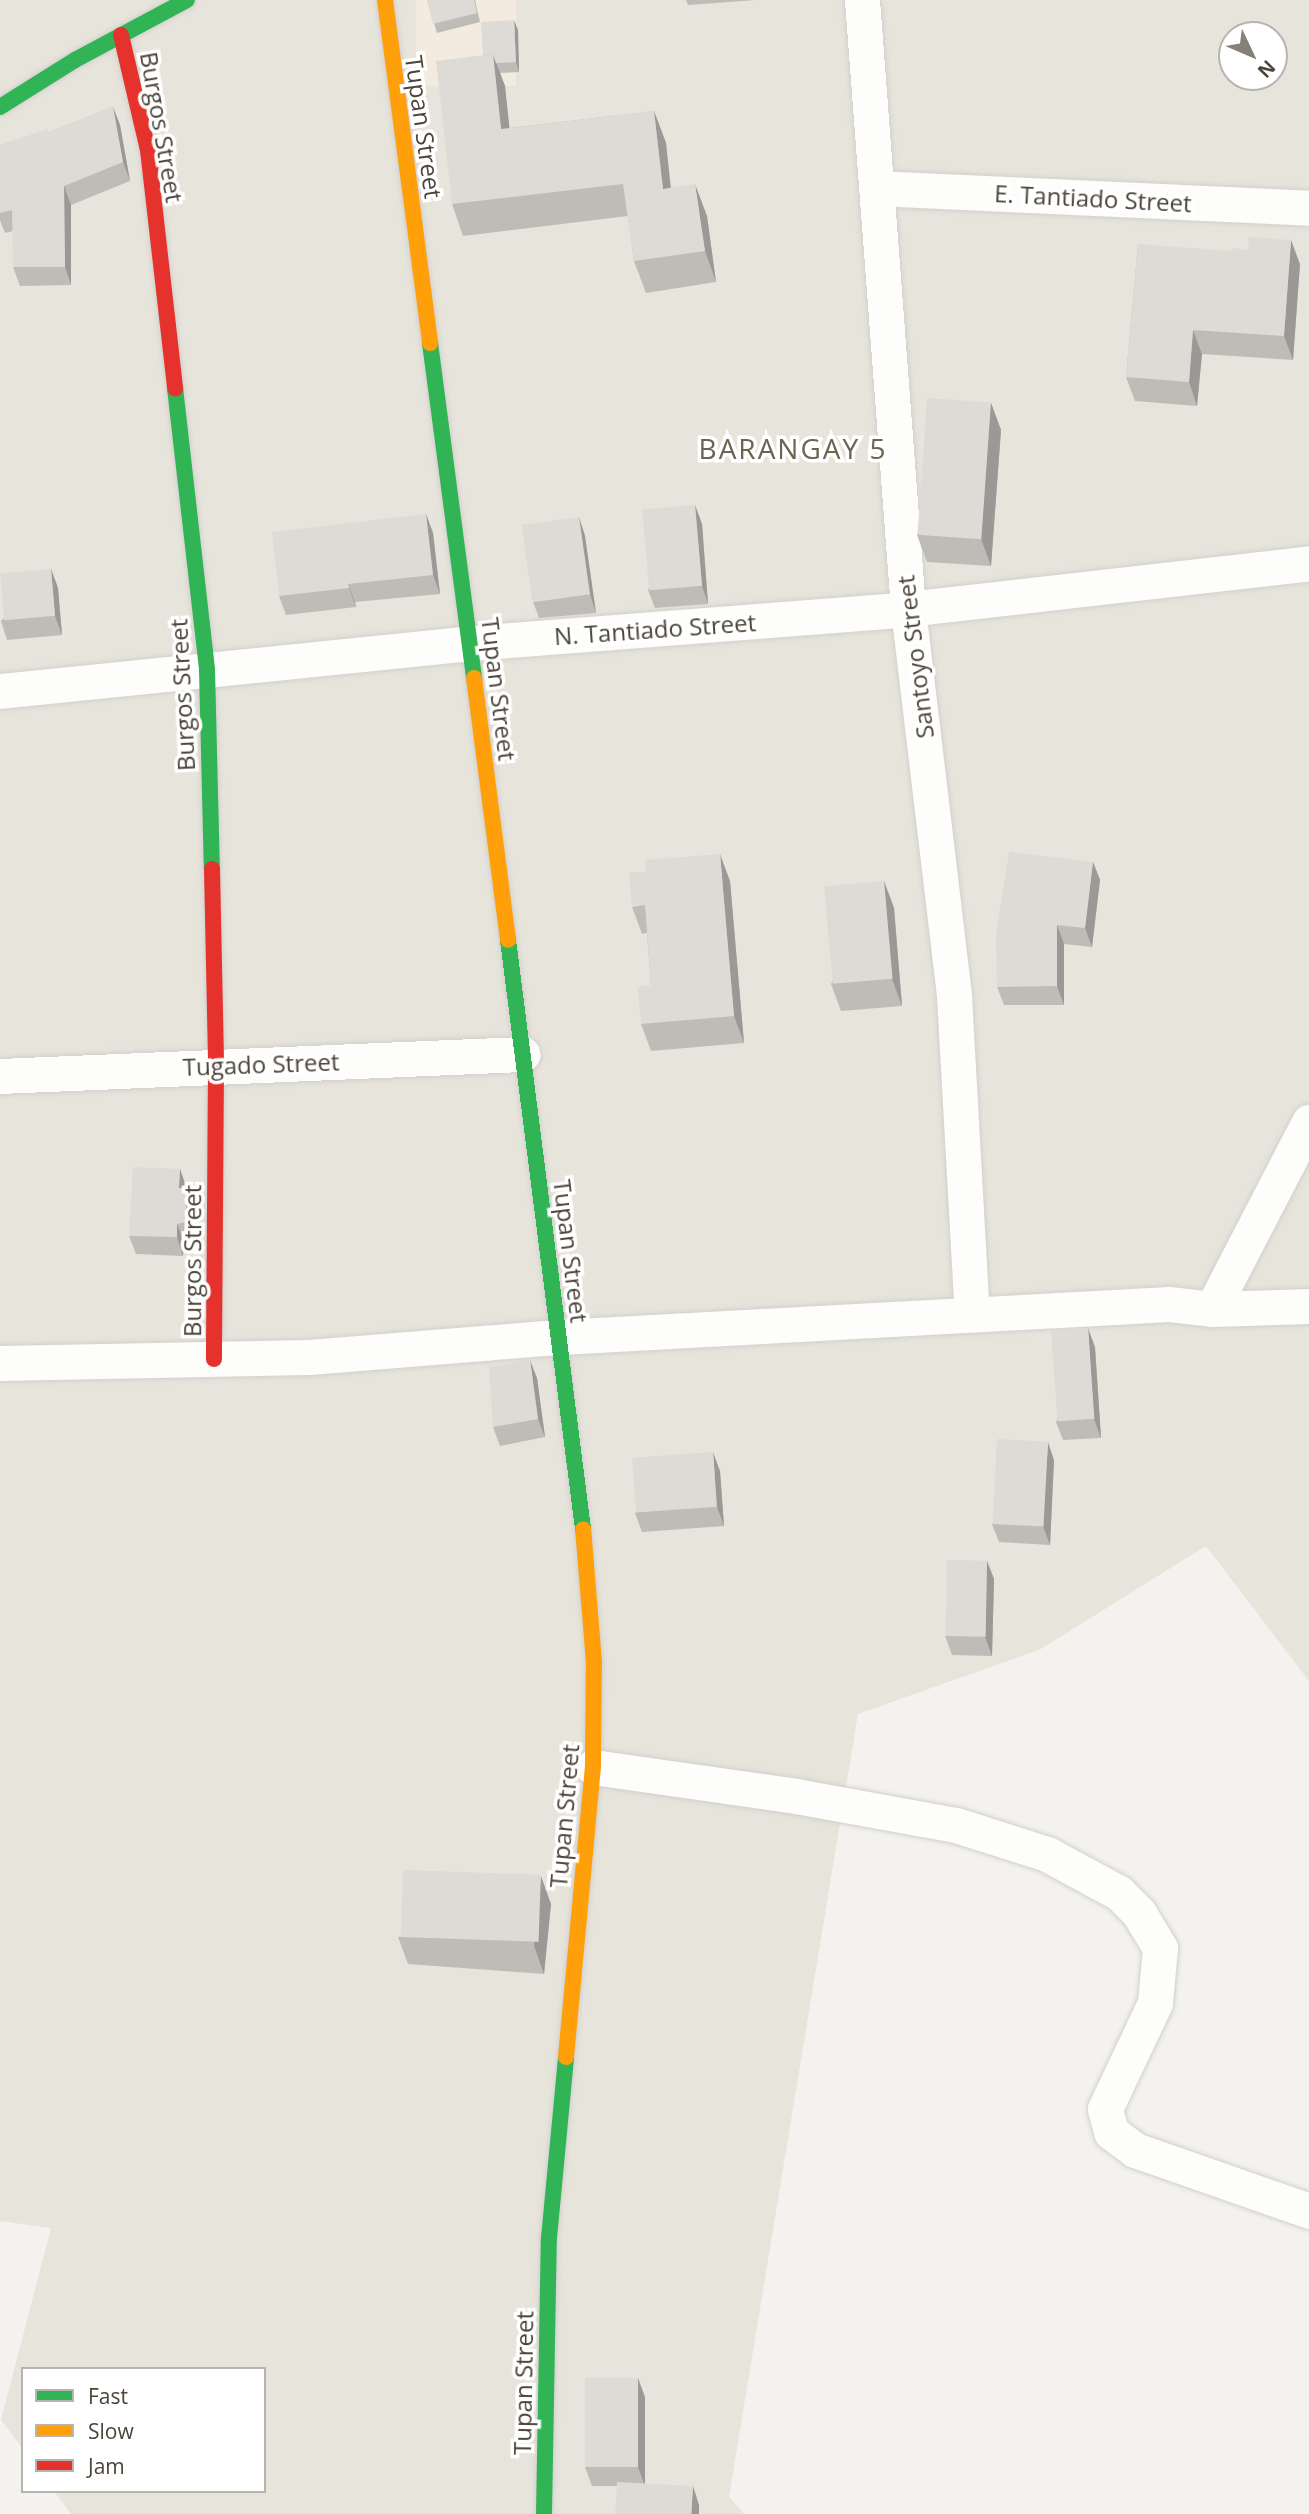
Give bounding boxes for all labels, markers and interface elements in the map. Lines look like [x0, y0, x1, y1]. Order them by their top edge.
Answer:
north arrow [1218, 21, 1288, 91]
street label: Burgos Street [135, 50, 189, 204]
street label: Tupan Street [400, 54, 448, 200]
text: N [1252, 55, 1281, 84]
street label: E. Tantiado Street [994, 178, 1192, 218]
district label: BARANGAY 5 [700, 431, 886, 465]
street label: Santoyo Street [891, 574, 939, 740]
street label: N. Tantiado Street [553, 608, 757, 650]
street label: Tupan Street [476, 616, 522, 762]
street label: Burgos Street [164, 618, 200, 772]
street label: Tugado Street [182, 1047, 340, 1081]
street label: Tupan Street [548, 1178, 594, 1324]
street label: Burgos Street [178, 1185, 206, 1337]
street label: Tupan Street [543, 1743, 585, 1889]
street label: Tupan Street [507, 2311, 539, 2455]
legend [21, 2367, 266, 2493]
text: Fast [88, 2382, 128, 2410]
text: Slow [88, 2417, 134, 2445]
text: Jam [88, 2452, 125, 2480]

